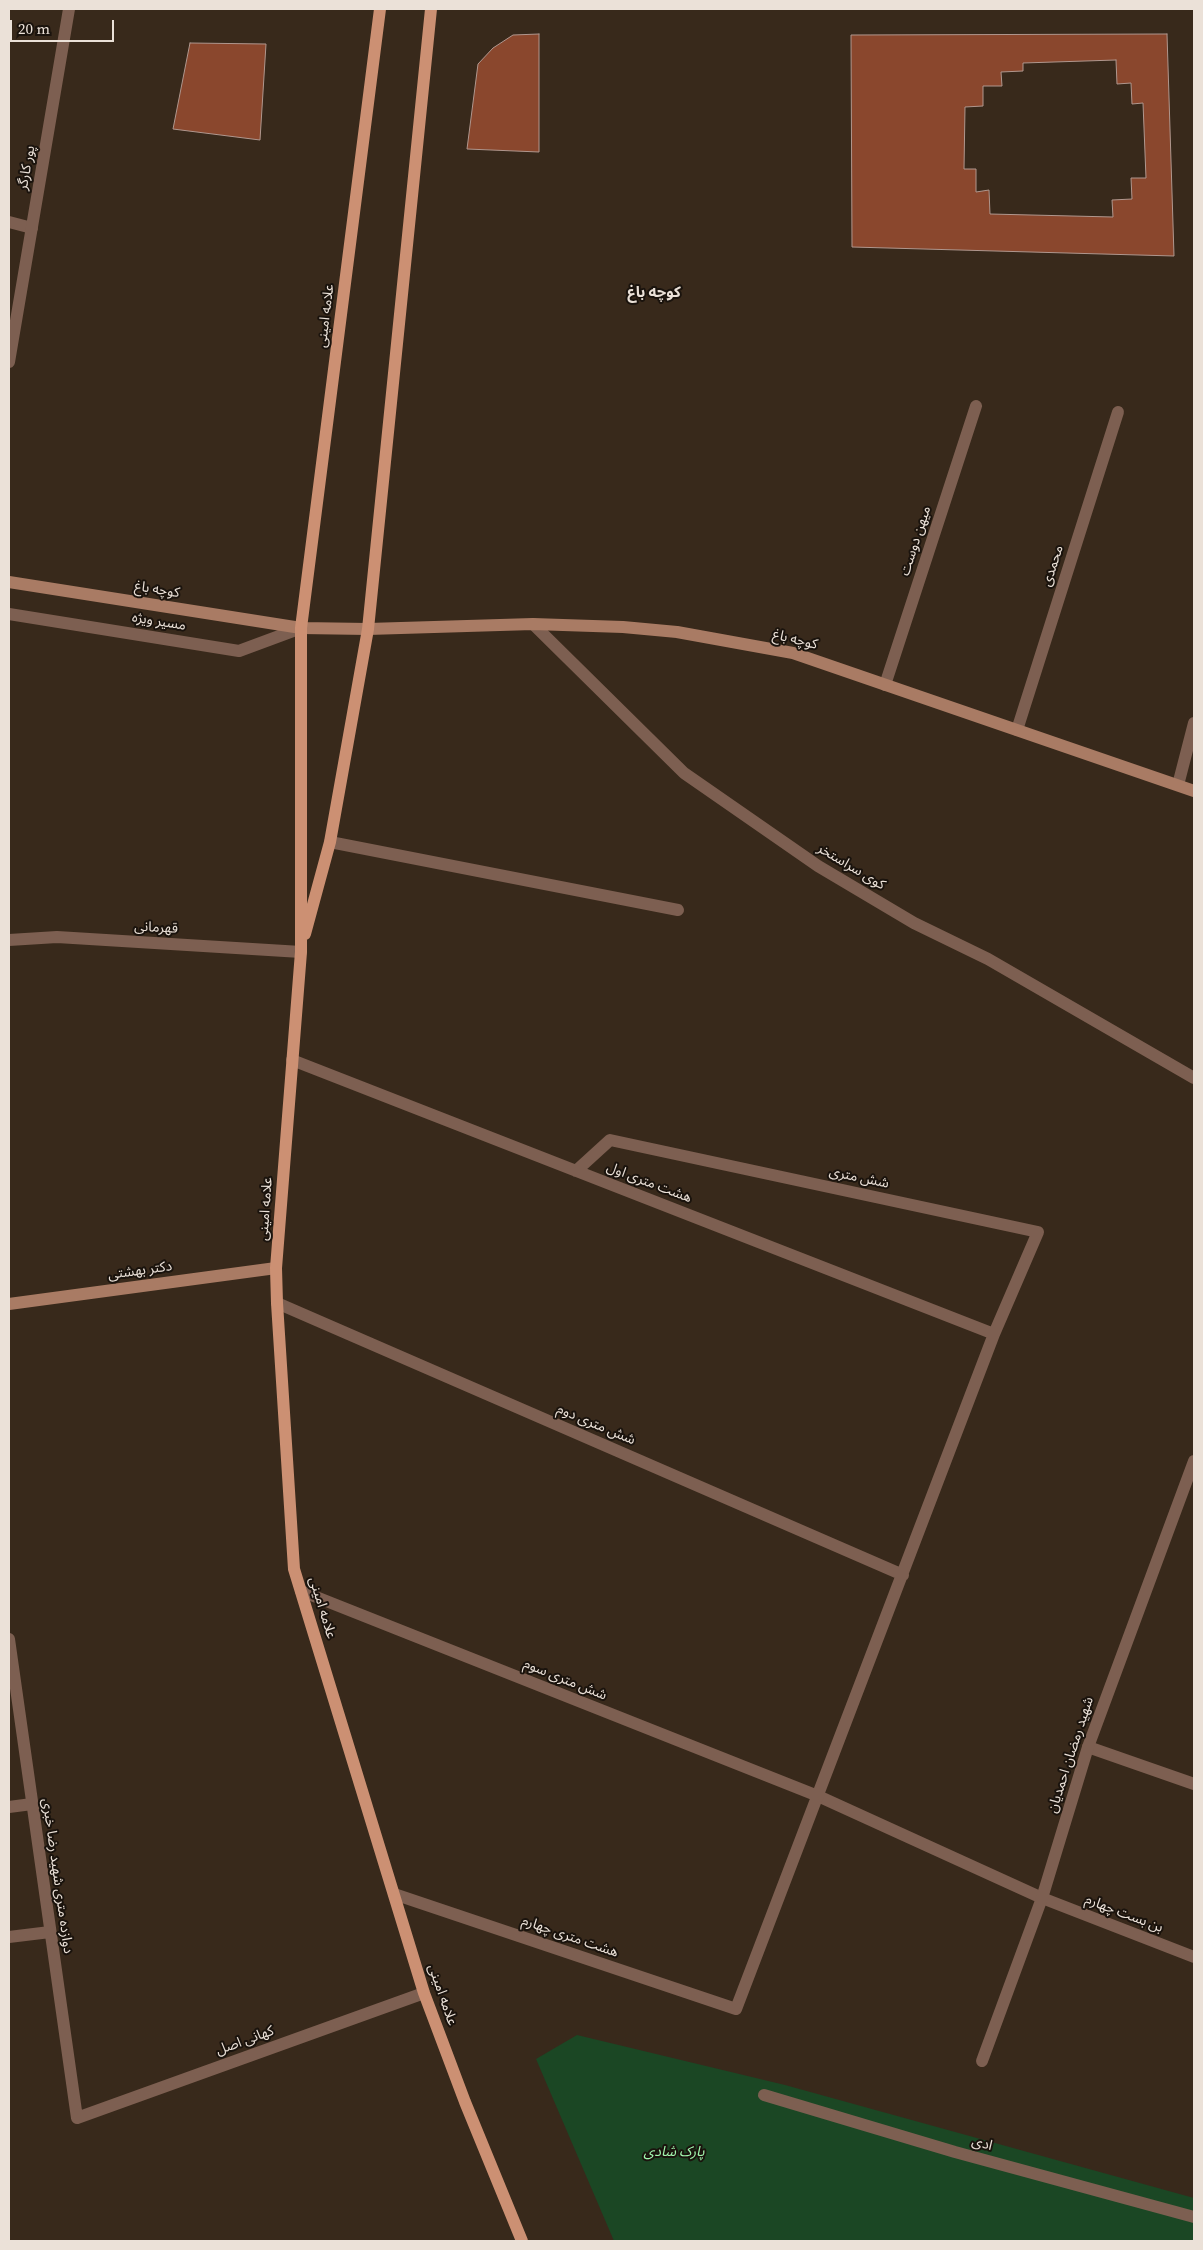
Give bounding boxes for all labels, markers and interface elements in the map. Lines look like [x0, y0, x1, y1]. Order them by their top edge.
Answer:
scale bar [12, 10, 116, 42]
text: 20 m [18, 18, 50, 39]
street label: پور کارگر [15, 144, 39, 192]
street label: علامه امینی [314, 283, 338, 349]
district label: کوچه باغ [627, 284, 681, 302]
street label: میهن دوست [897, 504, 935, 578]
street label: محمدی [1038, 543, 1068, 589]
street label: کوچه باغ [133, 578, 181, 602]
street label: مسیر ویژه [131, 609, 187, 635]
street label: کوچه باغ [771, 626, 819, 654]
street label: کوی سراستخر [814, 840, 888, 894]
street label: قهرمانی [134, 918, 178, 938]
street label: هشت متری اول [604, 1159, 694, 1207]
street label: شش متری [828, 1163, 890, 1193]
street label: علامه امینی [255, 1177, 277, 1241]
street label: دکتر بهشتی [107, 1258, 173, 1284]
street label: شش متری دوم [554, 1401, 638, 1449]
street label: علامه امینی [305, 1575, 339, 1641]
street label: شش متری سوم [521, 1656, 609, 1704]
street label: شهید رمضان احمدیان [1044, 1695, 1098, 1815]
street label: دوازده متری شهید رضا خبری [38, 1797, 76, 1955]
street label: بن بست چهارم [1083, 1891, 1165, 1937]
street label: هشت متری چهارم [519, 1913, 621, 1961]
street label: علامه امینی [424, 1962, 460, 2028]
street label: کهانی اصل [214, 2023, 276, 2059]
street label: ادی [970, 2133, 994, 2155]
park label: پارک شادی [644, 2144, 704, 2160]

